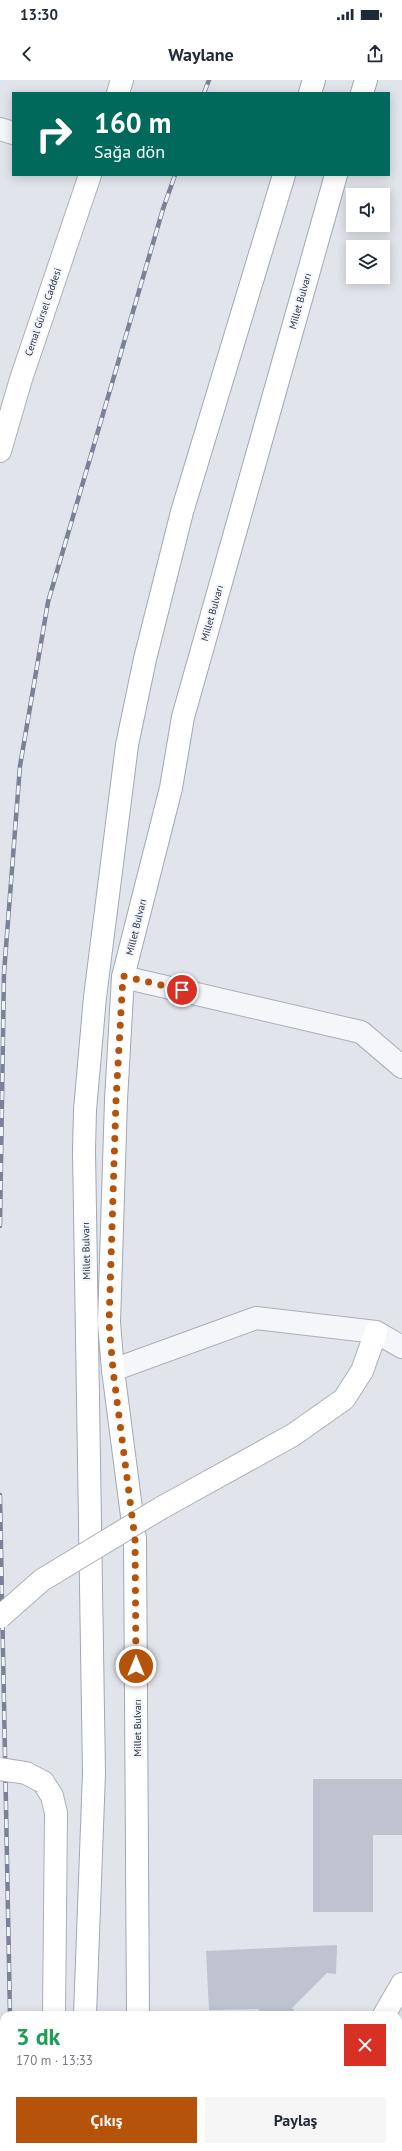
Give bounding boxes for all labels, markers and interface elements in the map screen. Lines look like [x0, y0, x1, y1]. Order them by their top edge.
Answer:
text: 13:30 [20, 5, 58, 24]
icon: back [16, 43, 38, 65]
text: Waylane [168, 43, 234, 66]
icon: share [364, 43, 386, 65]
text: 160 m [94, 104, 171, 141]
icon: right [28, 108, 80, 160]
text: Sağa dön [94, 140, 165, 163]
map controls [346, 188, 390, 284]
button: sound [346, 188, 390, 232]
button: layers [346, 240, 390, 284]
street label: Cemal Gürsel Caddesi [22, 266, 64, 358]
street label: Millet Bulvarı [286, 272, 314, 330]
street label: Millet Bulvarı [198, 584, 226, 642]
street label: Millet Bulvarı [123, 897, 149, 957]
pin [165, 973, 199, 1007]
icon: arrive [171, 979, 193, 1001]
street label: Millet Bulvarı [79, 1222, 93, 1280]
position arrow [115, 1645, 157, 1687]
street label: Millet Bulvarı [131, 1699, 144, 1757]
text: 3 dk [16, 2021, 60, 2052]
button: close [344, 2024, 386, 2066]
text: 170 m · 13:33 [16, 2052, 93, 2069]
button: Çıkış [16, 2097, 197, 2143]
button: Paylaş [205, 2097, 386, 2143]

